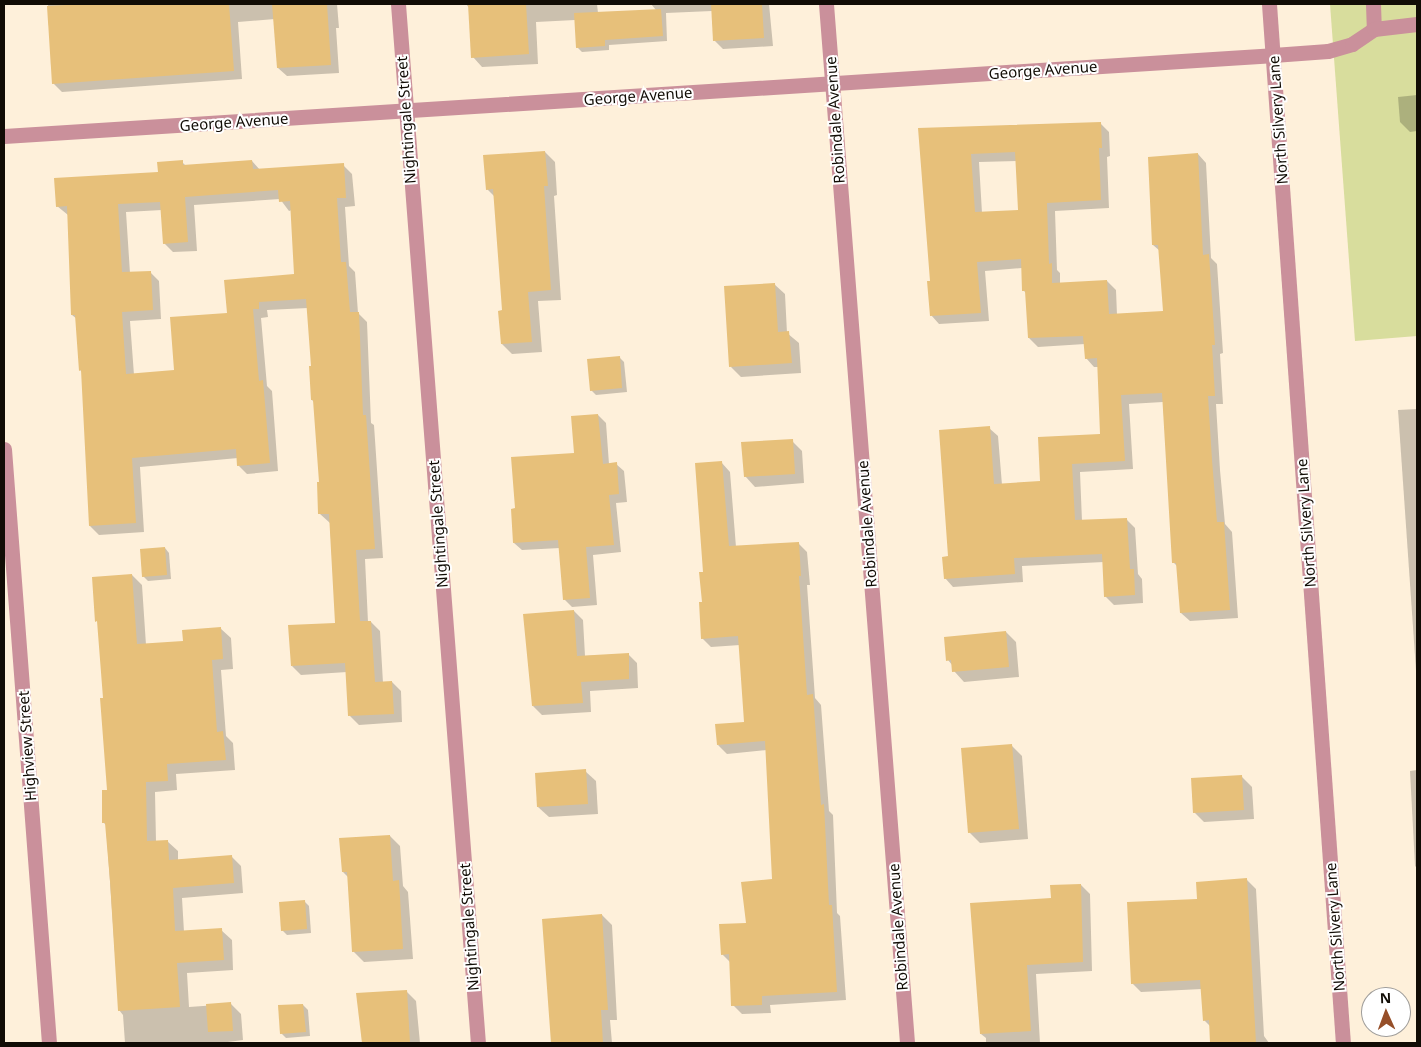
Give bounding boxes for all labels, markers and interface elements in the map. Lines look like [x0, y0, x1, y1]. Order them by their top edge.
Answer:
street label: Nightingale Street [393, 55, 419, 185]
street label: North Silvery Lane [1265, 55, 1291, 185]
street label: Robindale Avenue [822, 56, 848, 184]
street label: George Avenue [988, 57, 1098, 83]
street label: George Avenue [583, 83, 693, 109]
street label: George Avenue [179, 109, 289, 135]
street label: North Silvery Lane [1293, 458, 1319, 588]
street label: Nightingale Street [425, 459, 451, 589]
street label: Robindale Avenue [854, 460, 880, 588]
street label: Highview Street [14, 690, 40, 802]
street label: Nightingale Street [456, 862, 482, 992]
street label: North Silvery Lane [1322, 862, 1348, 992]
street label: Robindale Avenue [885, 863, 911, 991]
north arrow [1361, 987, 1411, 1037]
text: N [1379, 988, 1392, 1007]

